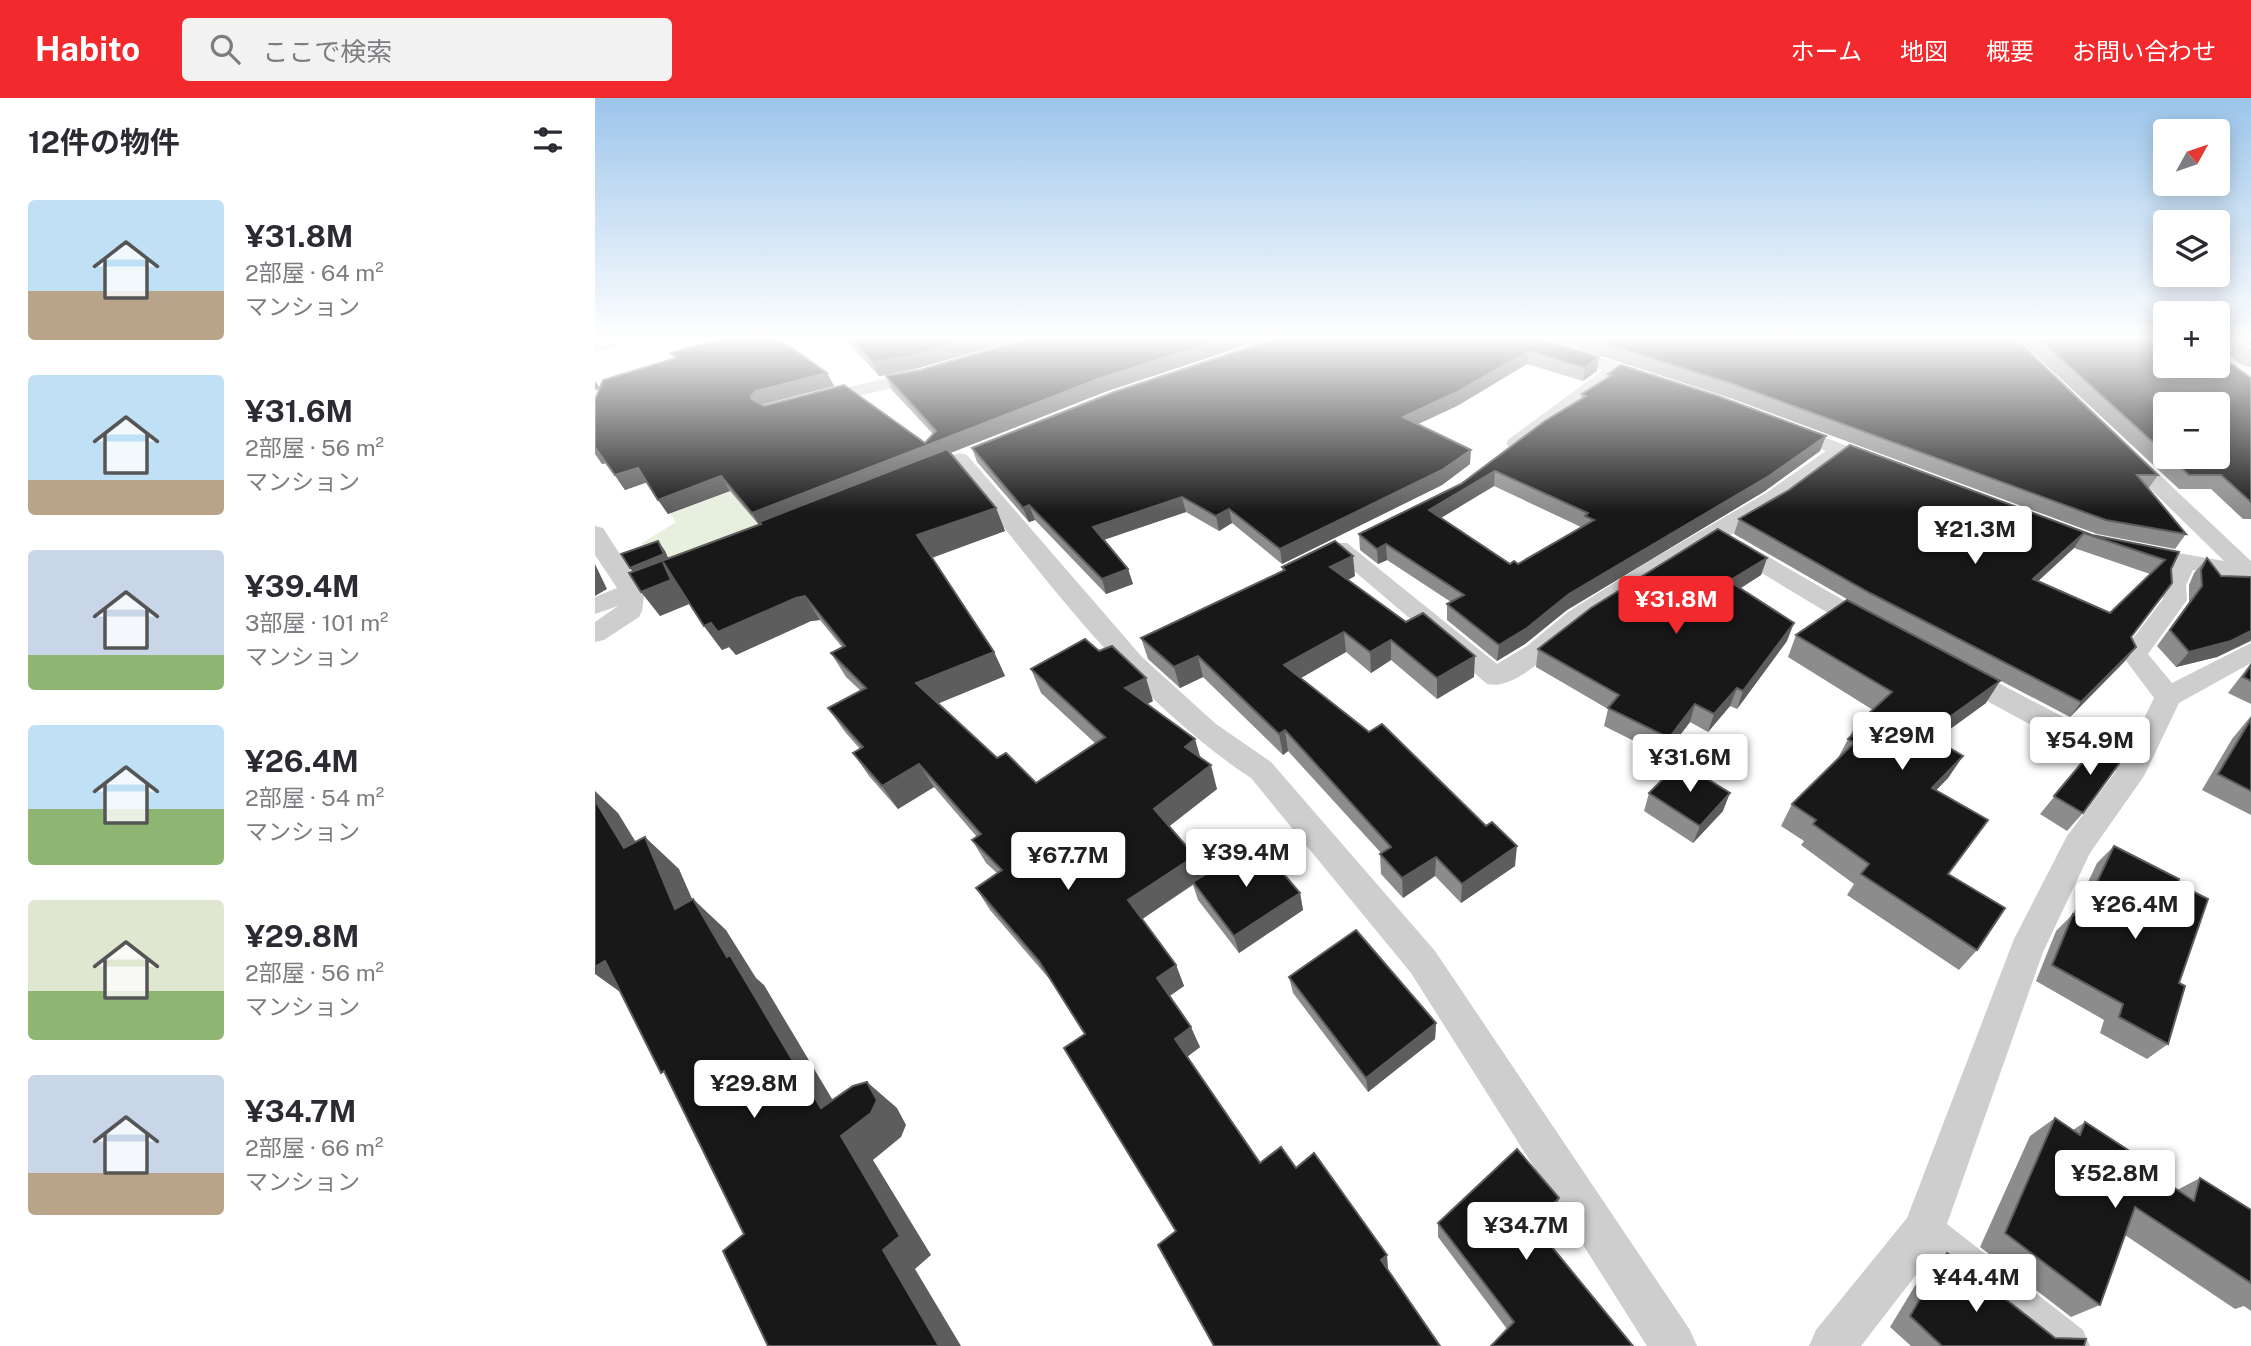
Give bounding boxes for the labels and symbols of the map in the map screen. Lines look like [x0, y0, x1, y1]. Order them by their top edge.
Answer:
north arrow [2153, 119, 2229, 196]
pin: ¥21.3M [1918, 506, 2032, 566]
pin: ¥31.8M [1619, 576, 1733, 636]
pin: ¥29M [1861, 712, 1943, 772]
pin: ¥54.9M [2033, 718, 2147, 777]
pin: ¥31.6M [1633, 734, 1747, 794]
pin: ¥39.4M [1189, 830, 1303, 889]
pin: ¥67.7M [1011, 832, 1125, 892]
pin: ¥26.4M [2078, 882, 2192, 941]
pin: ¥29.8M [697, 1060, 811, 1120]
pin: ¥52.8M [2058, 1150, 2172, 1210]
pin: ¥34.7M [1469, 1202, 1583, 1262]
pin: ¥44.4M [1919, 1254, 2033, 1314]

